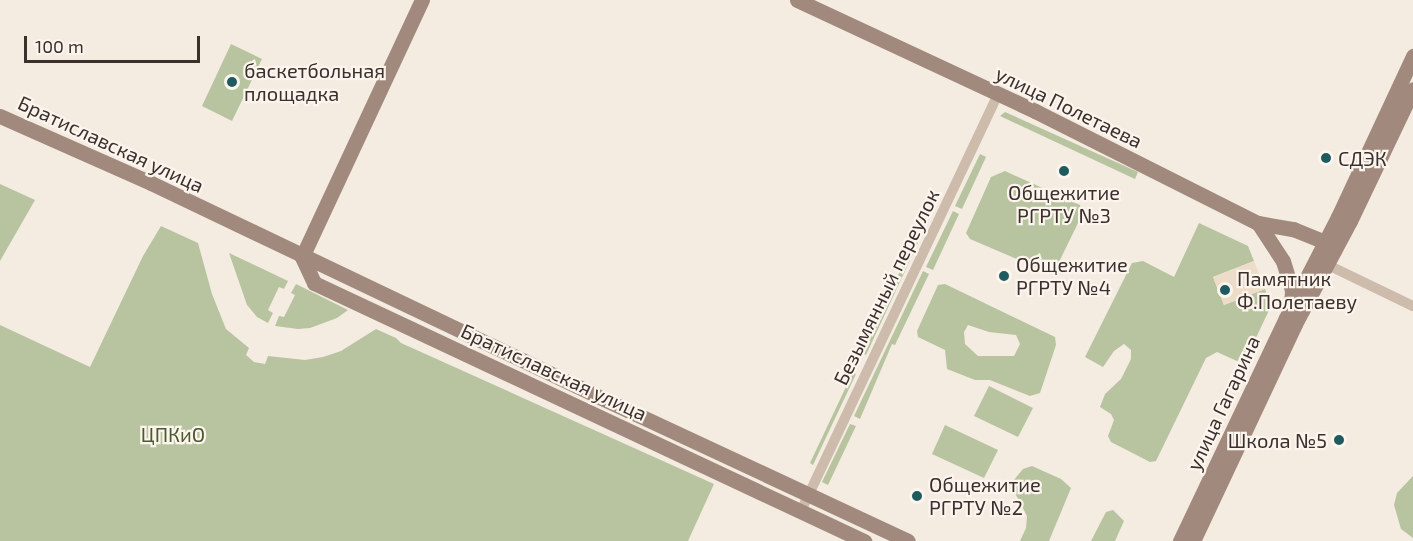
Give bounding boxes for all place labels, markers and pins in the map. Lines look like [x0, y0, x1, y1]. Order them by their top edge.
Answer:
place label: баскетбольная площадка [244, 58, 385, 105]
marker: баскетбольная площадка [225, 75, 239, 89]
place label: СДЭК [1338, 146, 1387, 170]
marker: СДЭК [1319, 151, 1333, 165]
marker: Общежитие РГРТУ №3 [1057, 164, 1071, 178]
place label: Общежитие РГРТУ №3 [1008, 180, 1120, 227]
place label: Общежитие РГРТУ №4 [1016, 252, 1128, 299]
place label: Памятник Ф.Полетаеву [1237, 266, 1357, 313]
marker: Общежитие РГРТУ №4 [997, 269, 1011, 283]
marker: Памятник Ф.Полетаеву [1218, 283, 1232, 297]
place label: Школа №5 [1228, 428, 1327, 452]
marker: Школа №5 [1332, 433, 1346, 447]
place label: Общежитие РГРТУ №2 [929, 472, 1041, 519]
marker: Общежитие РГРТУ №2 [910, 489, 924, 503]

